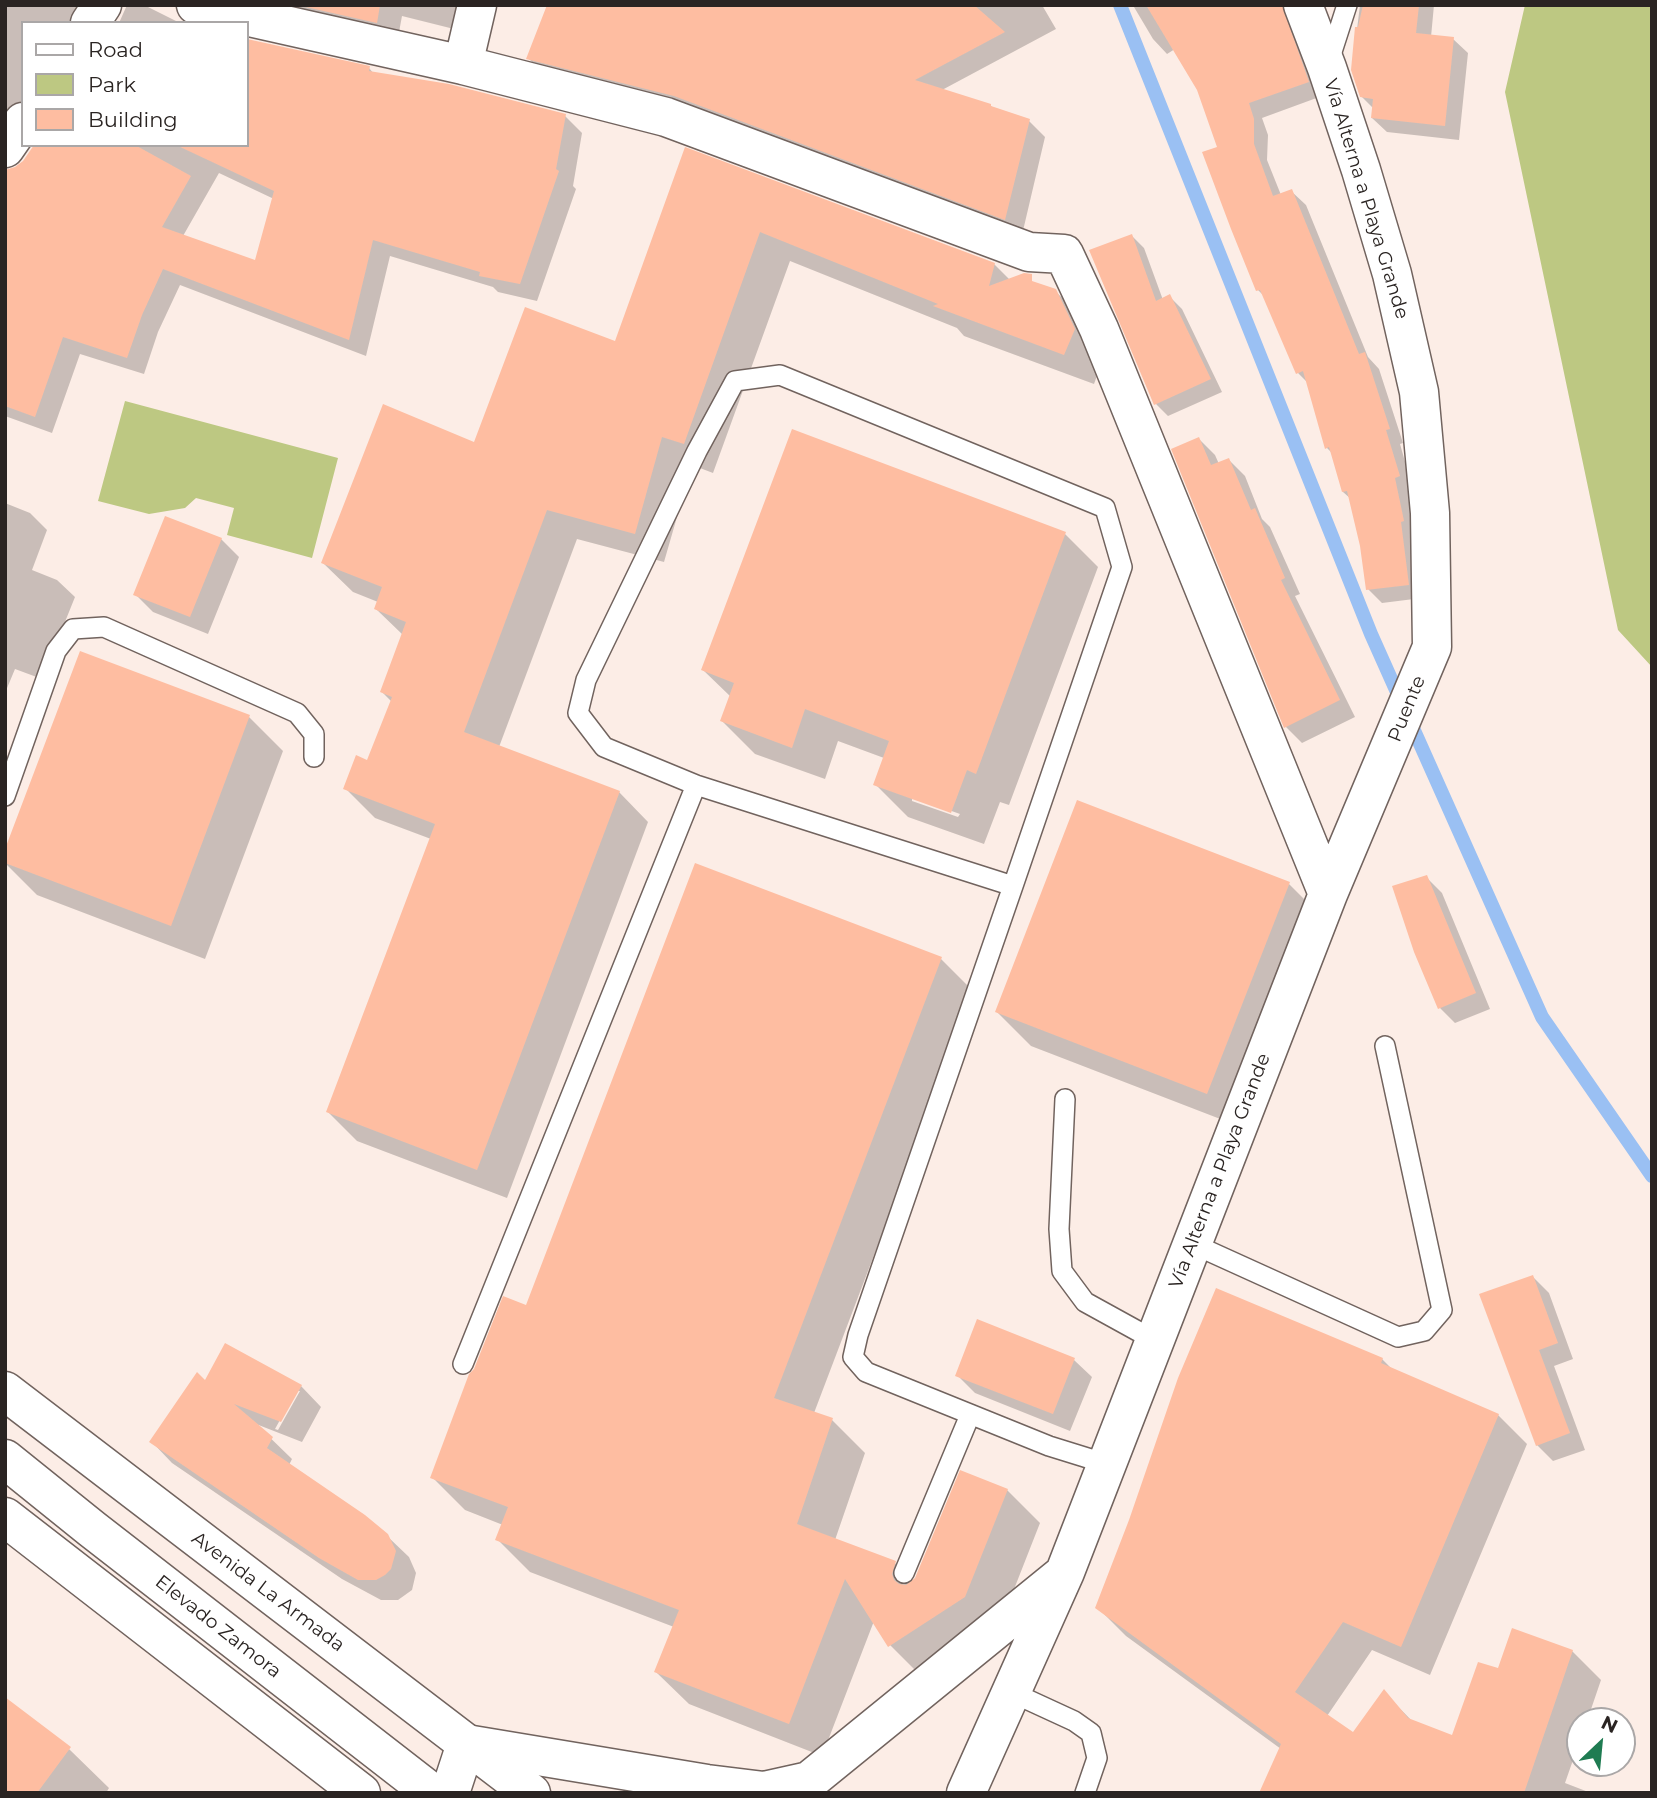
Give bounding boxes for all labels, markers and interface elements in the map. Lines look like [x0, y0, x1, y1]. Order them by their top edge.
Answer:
legend [21, 21, 248, 147]
text: Road [88, 37, 143, 62]
text: Park [88, 72, 136, 97]
street label: Vía Alterna a Playa Grande [1319, 76, 1413, 322]
text: Building [88, 107, 178, 132]
street label: Puente [1383, 672, 1431, 746]
street label: Vía Alterna a Playa Grande [1165, 1050, 1275, 1292]
street label: Avenida La Armada [187, 1527, 349, 1657]
street label: Elevado Zamora [150, 1571, 286, 1683]
north arrow [1566, 1707, 1636, 1777]
text: N [1598, 1711, 1621, 1738]

